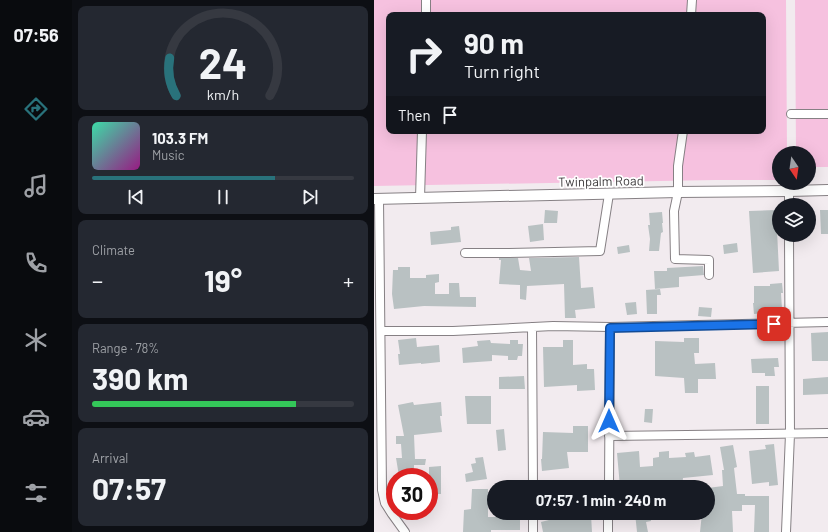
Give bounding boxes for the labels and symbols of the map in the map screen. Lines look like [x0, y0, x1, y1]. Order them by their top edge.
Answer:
north arrow [772, 146, 816, 190]
street label: Twinpalm Road [558, 172, 644, 190]
pin [757, 307, 791, 341]
position arrow [588, 400, 630, 442]
speed limit sign: 30 [386, 468, 438, 520]

